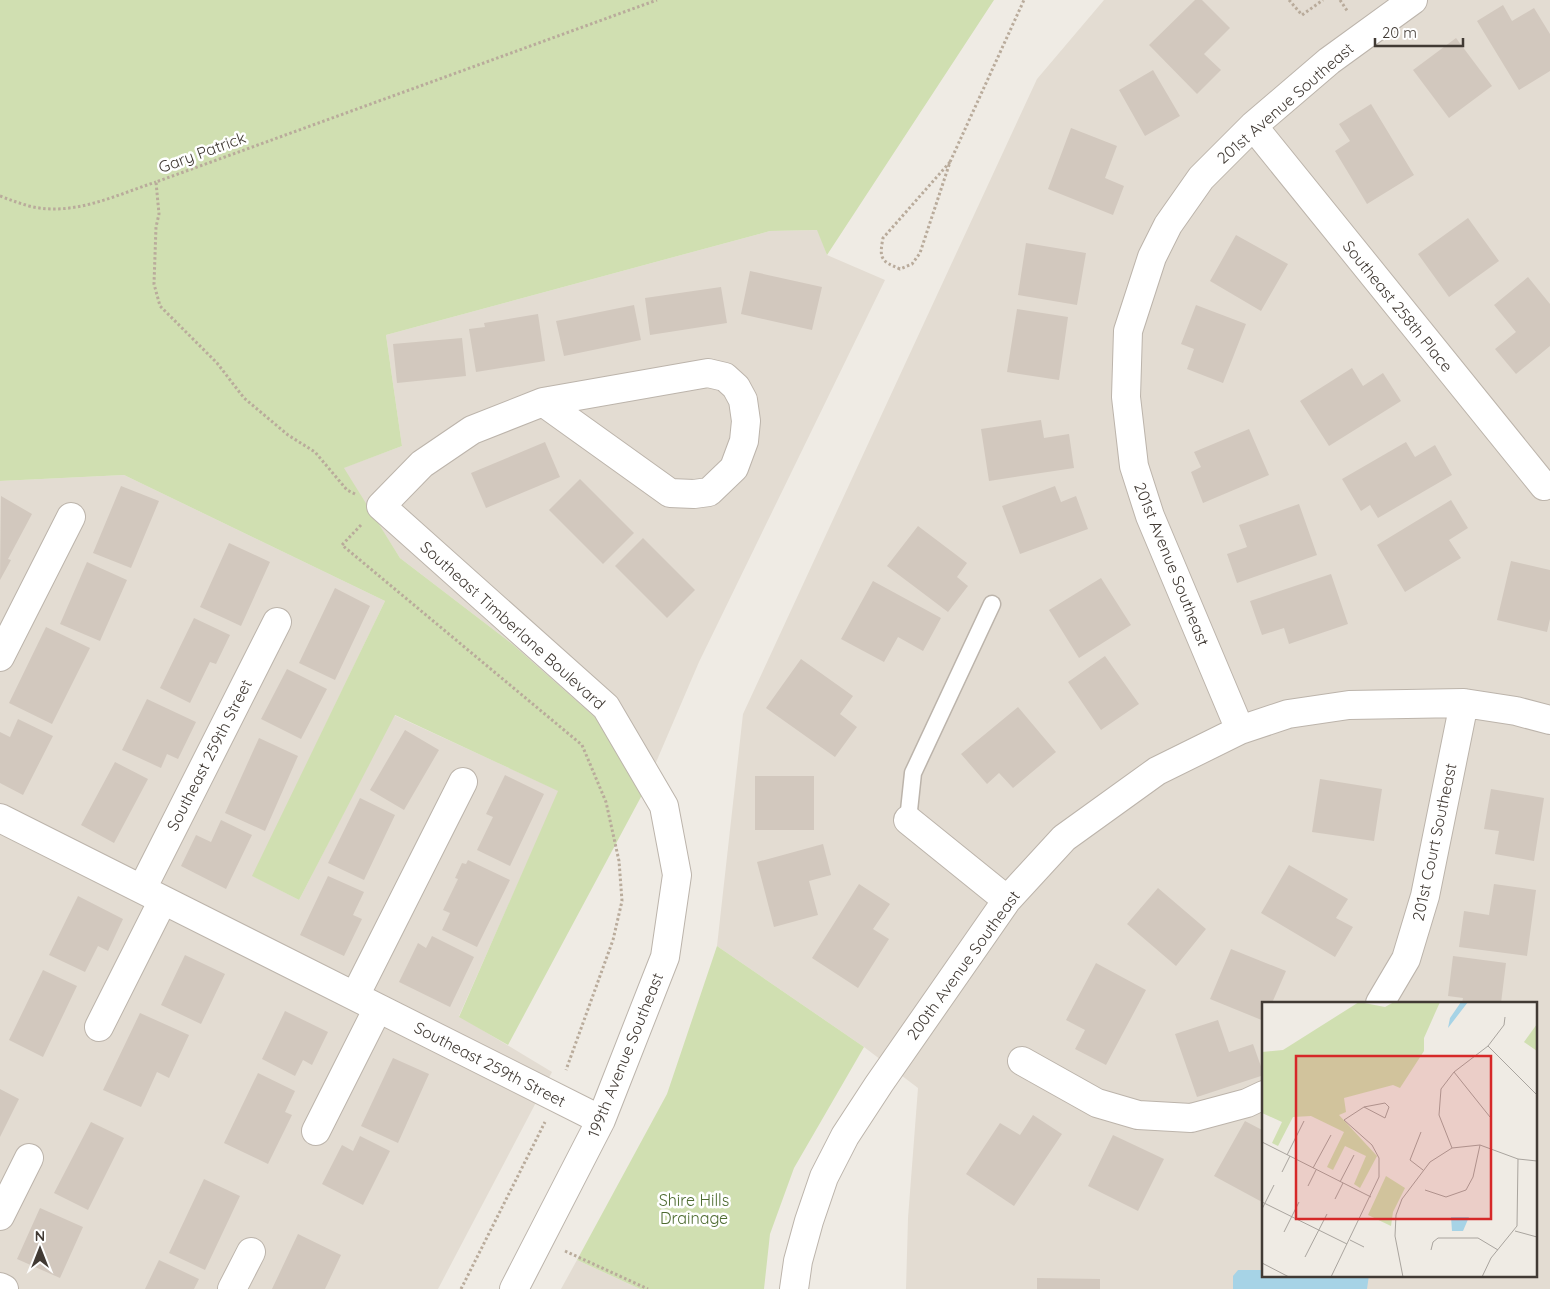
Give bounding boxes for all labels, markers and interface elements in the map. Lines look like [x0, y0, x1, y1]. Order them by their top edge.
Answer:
scale bar [1375, 15, 1462, 47]
text: 20 m [1382, 23, 1417, 42]
street label: 201st Avenue Southeast [1213, 38, 1357, 168]
street label: Gary Patrick [156, 127, 248, 177]
street label: Southeast 258th Place [1339, 236, 1457, 376]
street label: 201st Avenue Southeast [1130, 479, 1214, 649]
street label: Southeast Timberlane Boulevard [416, 537, 610, 713]
street label: Southeast 259th Street [162, 676, 256, 834]
street label: 201st Court Southeast [1408, 761, 1460, 923]
street label: 200th Avenue Southeast [902, 886, 1024, 1044]
street label: 199th Avenue Southeast [583, 970, 667, 1140]
inset map [1262, 1002, 1538, 1276]
street label: Southeast 259th Street [411, 1017, 569, 1111]
park label: Shire Hills Drainage [659, 1190, 729, 1228]
north arrow [15, 1224, 65, 1274]
text: N [35, 1227, 45, 1245]

